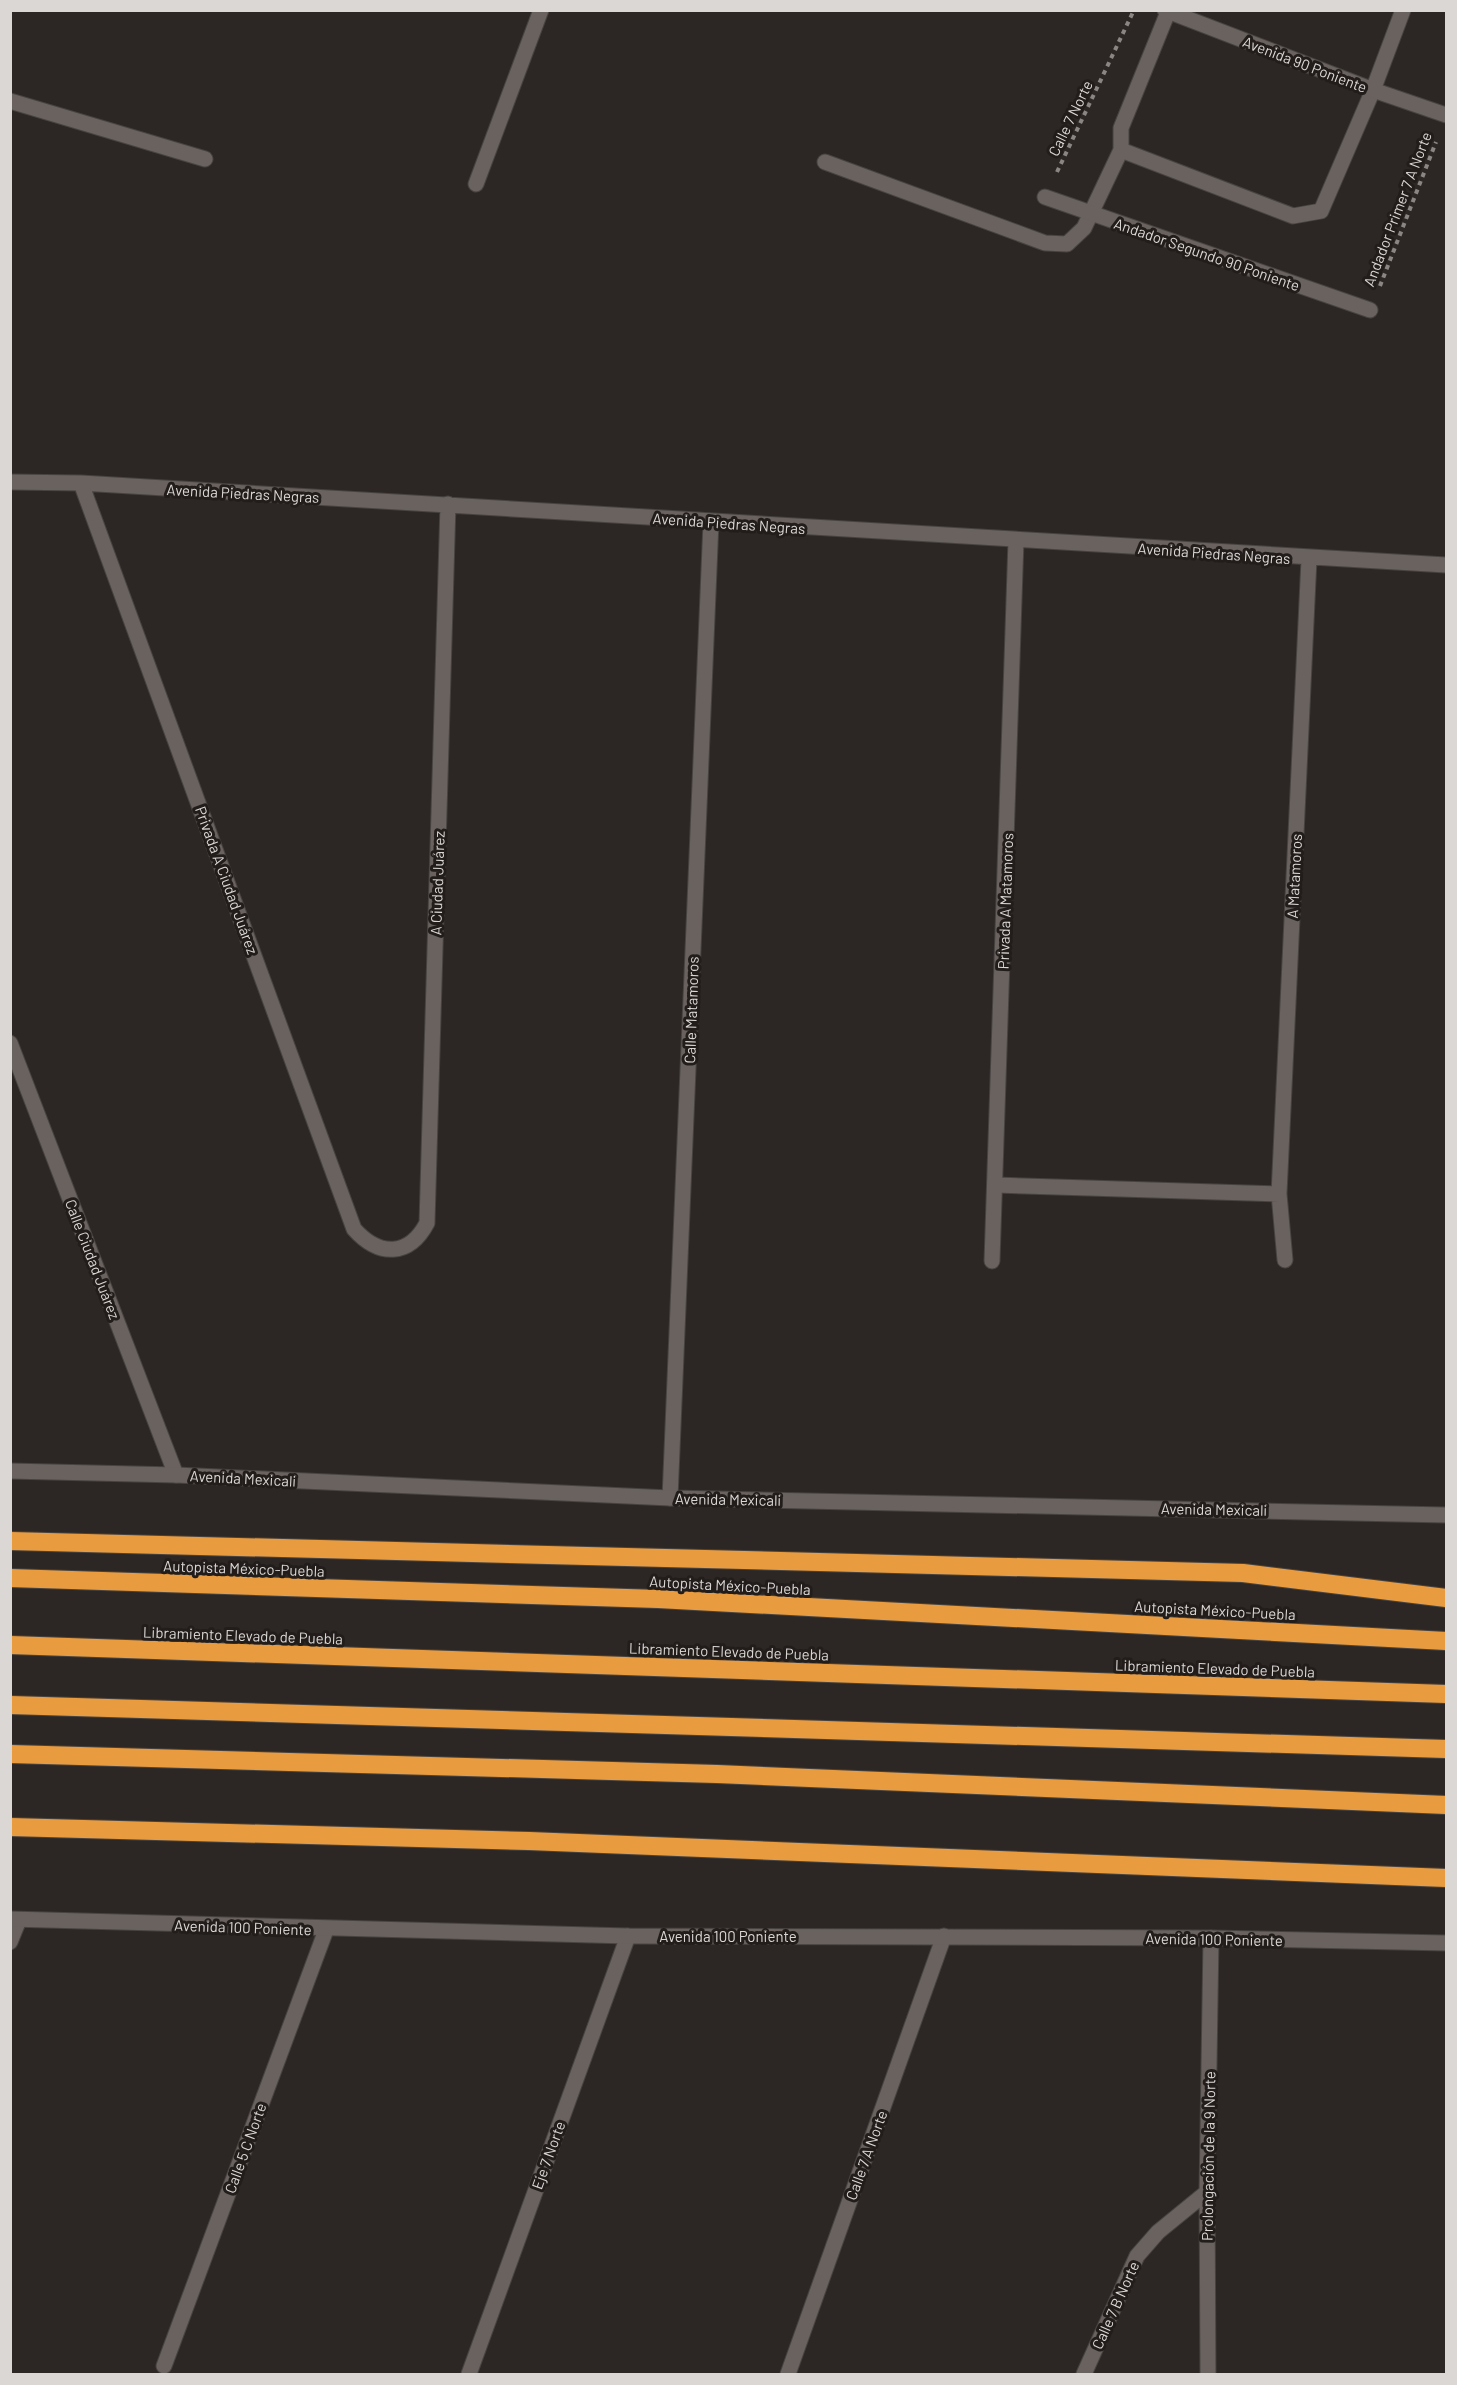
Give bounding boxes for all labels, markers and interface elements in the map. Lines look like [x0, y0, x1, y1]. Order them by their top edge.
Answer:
street label: Avenida 90 Poniente [1240, 32, 1370, 96]
street label: Calle 7 Norte [1044, 77, 1096, 159]
street label: Andador Primer 7 A Norte [1359, 129, 1435, 289]
street label: Andador Segundo 90 Poniente [1112, 214, 1302, 294]
street label: Avenida Piedras Negras [166, 480, 320, 506]
street label: Avenida Piedras Negras [652, 509, 806, 537]
street label: Avenida Piedras Negras [1137, 539, 1291, 567]
street label: Privada A Ciudad Juárez [192, 804, 262, 957]
street label: A Ciudad Juárez [426, 830, 448, 936]
street label: Privada A Matamoros [994, 832, 1016, 970]
street label: A Matamoros [1283, 833, 1305, 919]
street label: Calle Matamoros [680, 956, 702, 1064]
street label: Calle Ciudad Juárez [62, 1196, 124, 1322]
street label: Avenida Mexicali [189, 1466, 297, 1490]
street label: Avenida Mexicali [675, 1489, 781, 1509]
street label: Avenida Mexicali [1161, 1499, 1267, 1519]
street label: Autopista México-Puebla [163, 1556, 325, 1580]
street label: Autopista México-Puebla [649, 1572, 811, 1598]
street label: Autopista México-Puebla [1134, 1597, 1296, 1623]
street label: Libramiento Elevado de Puebla [143, 1623, 343, 1647]
street label: Libramiento Elevado de Puebla [629, 1639, 829, 1663]
street label: Libramiento Elevado de Puebla [1115, 1656, 1315, 1680]
street label: Avenida 100 Poniente [174, 1916, 312, 1938]
street label: Avenida 100 Poniente [659, 1927, 797, 1945]
street label: Avenida 100 Poniente [1145, 1929, 1283, 1949]
street label: Prolongación de la 9 Norte [1198, 2071, 1218, 2241]
street label: Calle 5 C Norte [220, 2100, 270, 2196]
street label: Calle 7 A Norte [841, 2108, 891, 2202]
street label: Eje 7 Norte [527, 2119, 569, 2191]
street label: Calle 7 B Norte [1088, 2258, 1142, 2352]

